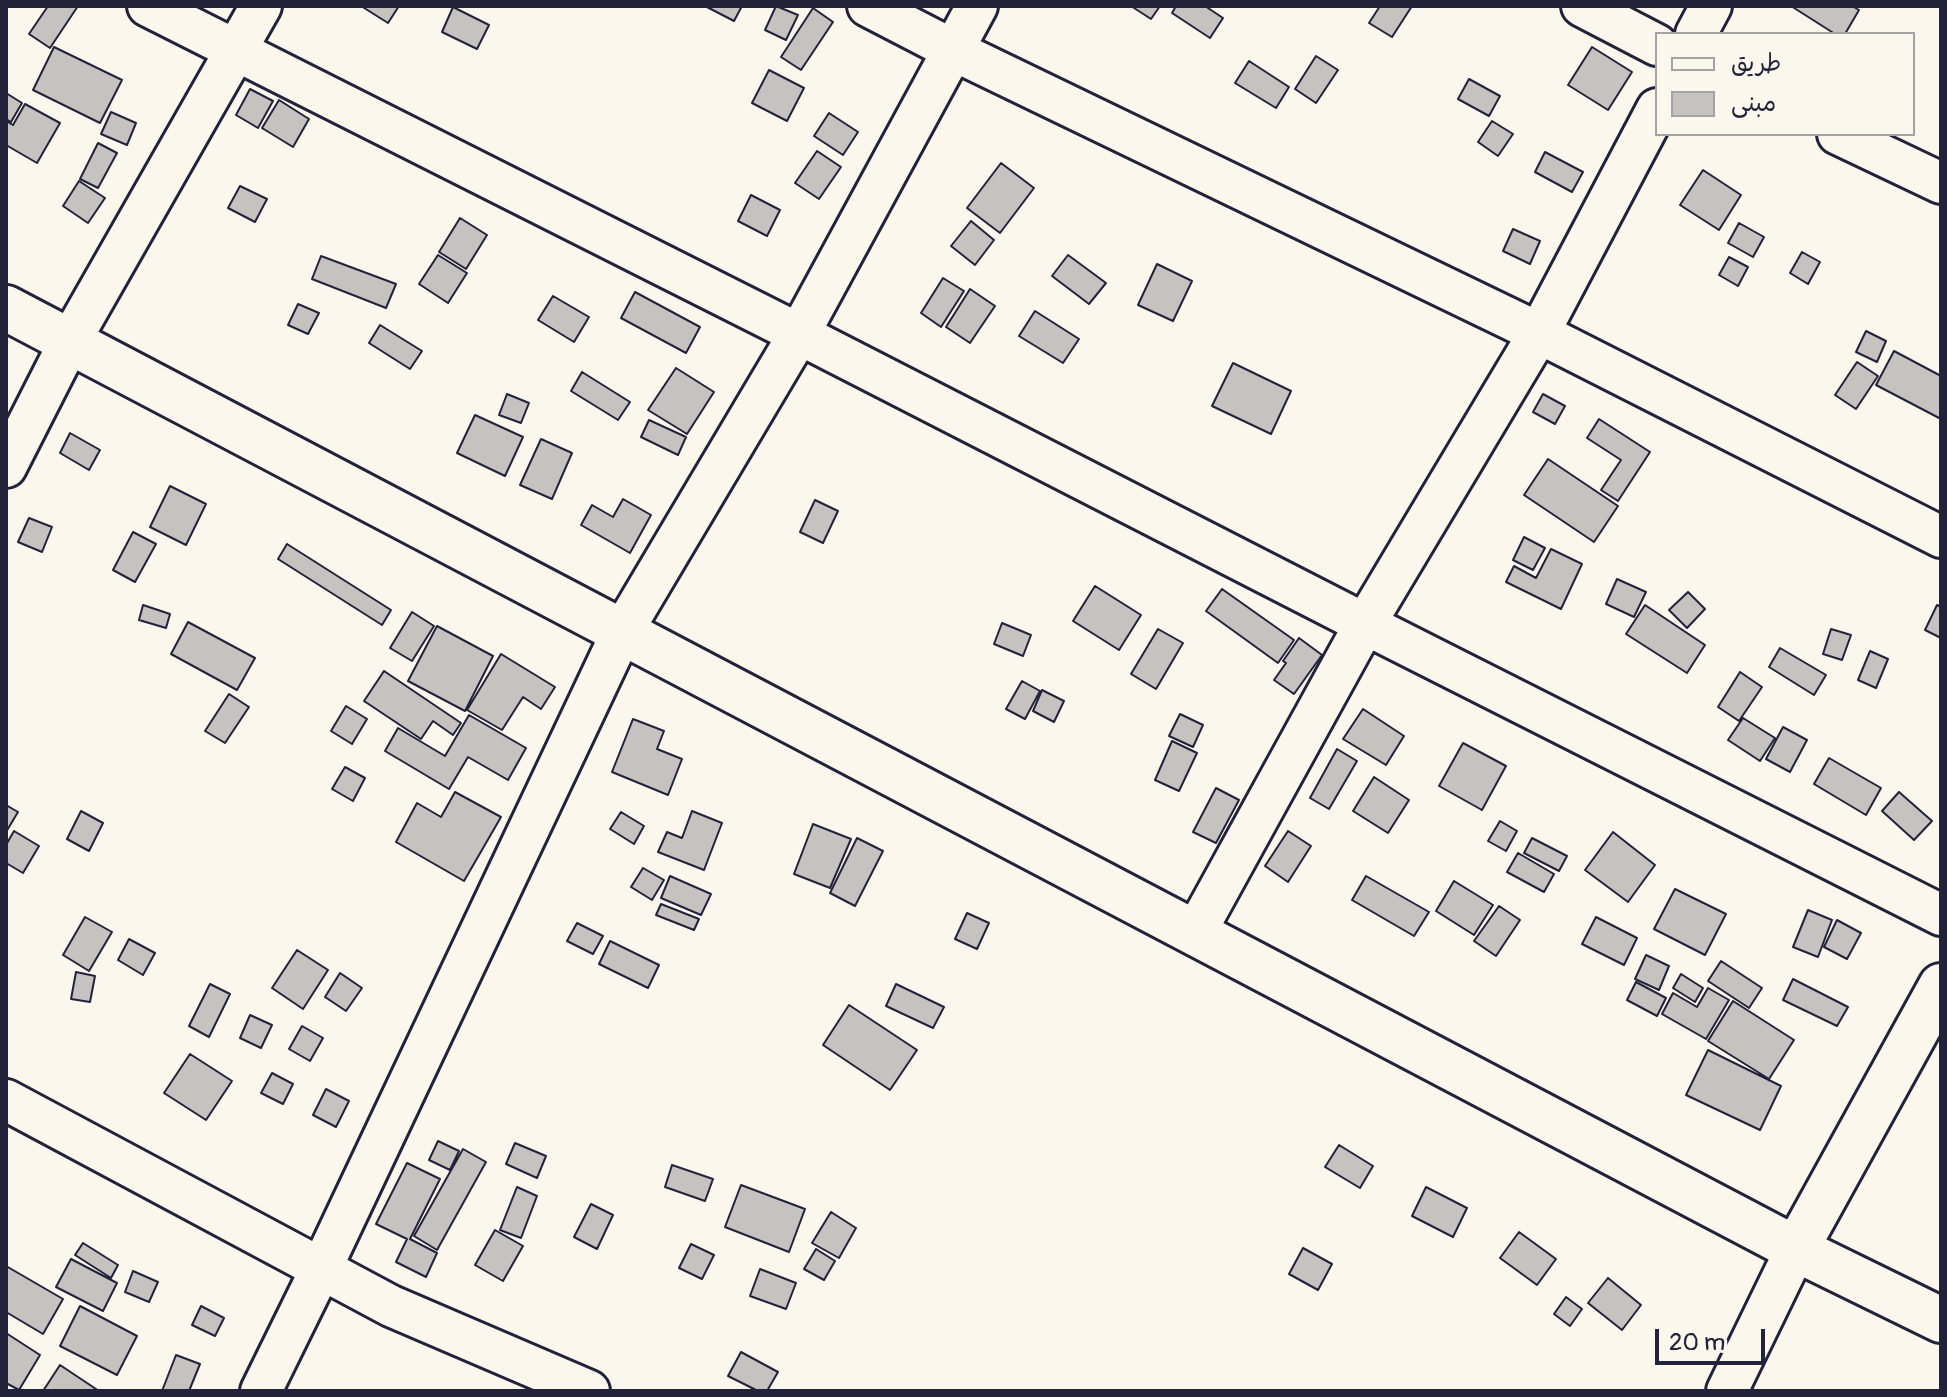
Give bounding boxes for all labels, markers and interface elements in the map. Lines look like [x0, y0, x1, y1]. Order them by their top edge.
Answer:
legend [1655, 32, 1915, 136]
text: طريق [1731, 49, 1781, 78]
text: مبنى [1731, 89, 1776, 118]
scale bar [1659, 1313, 1769, 1363]
text: 20 m [1669, 1328, 1725, 1357]

